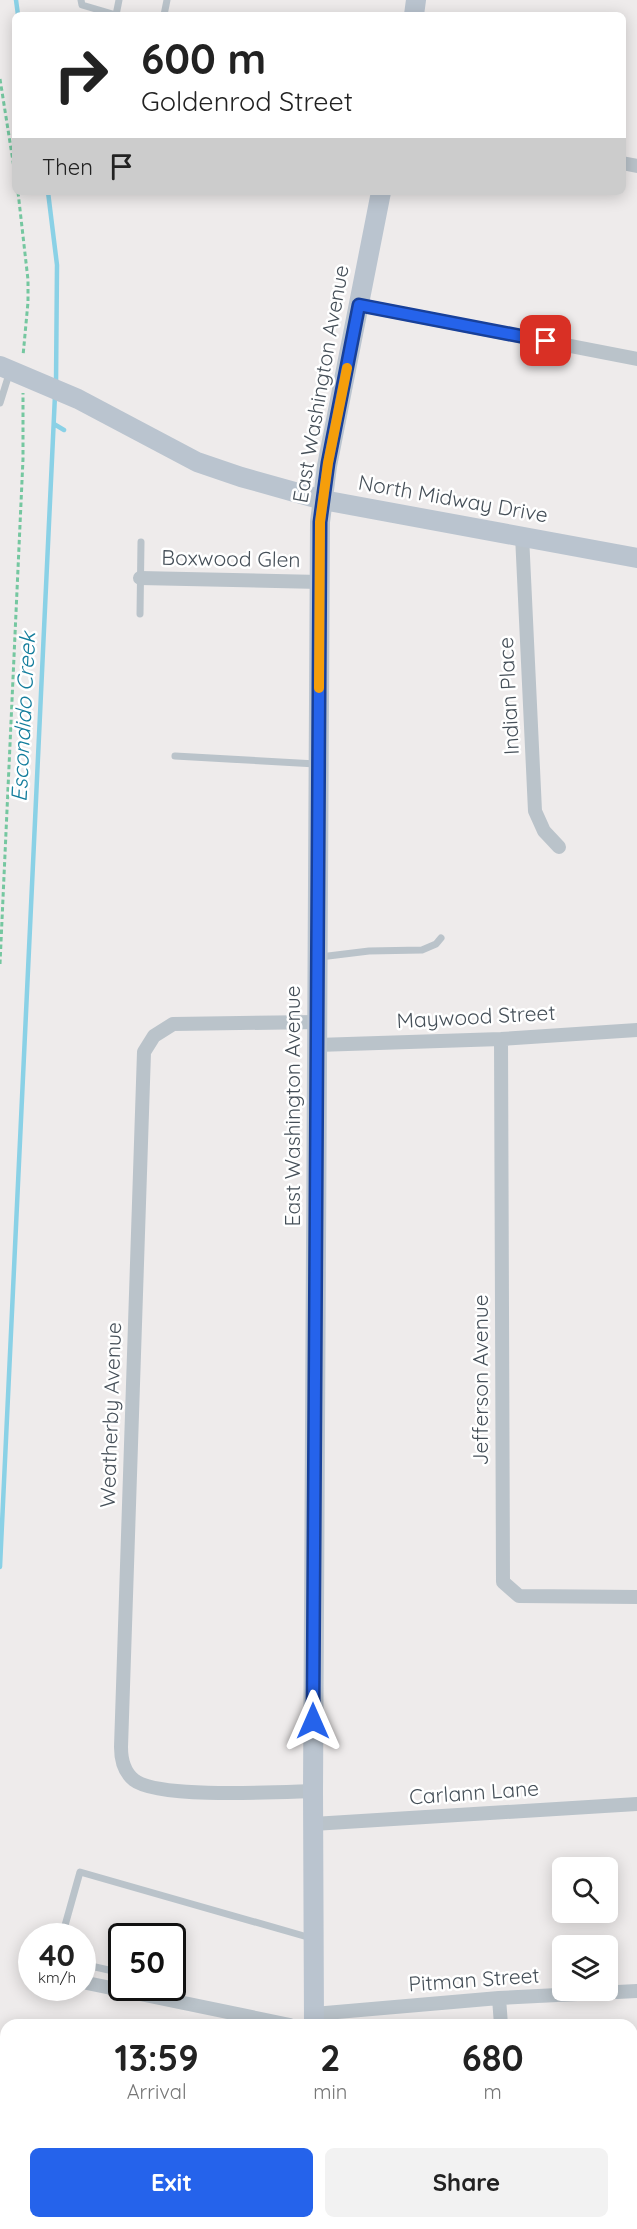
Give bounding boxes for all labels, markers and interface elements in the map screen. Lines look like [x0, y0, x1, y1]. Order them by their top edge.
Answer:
text: 600 m [141, 32, 266, 85]
icon: right [42, 36, 120, 114]
text: Goldenrod Street [141, 84, 353, 118]
icon: arrive [105, 150, 138, 183]
text: Then [42, 153, 93, 181]
street label: East Washington Avenue [286, 263, 354, 505]
pin [520, 315, 571, 366]
icon: arrive [529, 324, 562, 357]
street label: North Midway Drive [356, 469, 550, 528]
street label: Boxwood Glen [161, 544, 301, 572]
water label: Escondido Creek [5, 629, 42, 803]
street label: Indian Place [492, 636, 524, 756]
street label: East Washington Avenue [279, 985, 305, 1227]
street label: Maywood Street [396, 999, 556, 1033]
street label: Jefferson Avenue [467, 1294, 493, 1466]
street label: Weatherby Avenue [94, 1322, 126, 1508]
position arrow [281, 1689, 345, 1753]
street label: Carlann Lane [408, 1774, 540, 1810]
map controls [552, 1857, 618, 2001]
button: search [552, 1857, 618, 1923]
speed limit sign: 50 [108, 1923, 186, 2001]
button: layers [552, 1935, 618, 2001]
text: 40 [39, 1936, 75, 1974]
street label: Pitman Street [408, 1961, 540, 1997]
text: km/h [38, 1968, 76, 1987]
text: 13:59 [114, 2035, 199, 2080]
text: 2 [320, 2035, 341, 2080]
text: 680 [462, 2035, 524, 2080]
text: Arrival [127, 2079, 187, 2104]
text: min [313, 2079, 347, 2104]
text: m [484, 2079, 502, 2104]
button: Exit [30, 2148, 313, 2217]
button: Share [325, 2148, 608, 2217]

